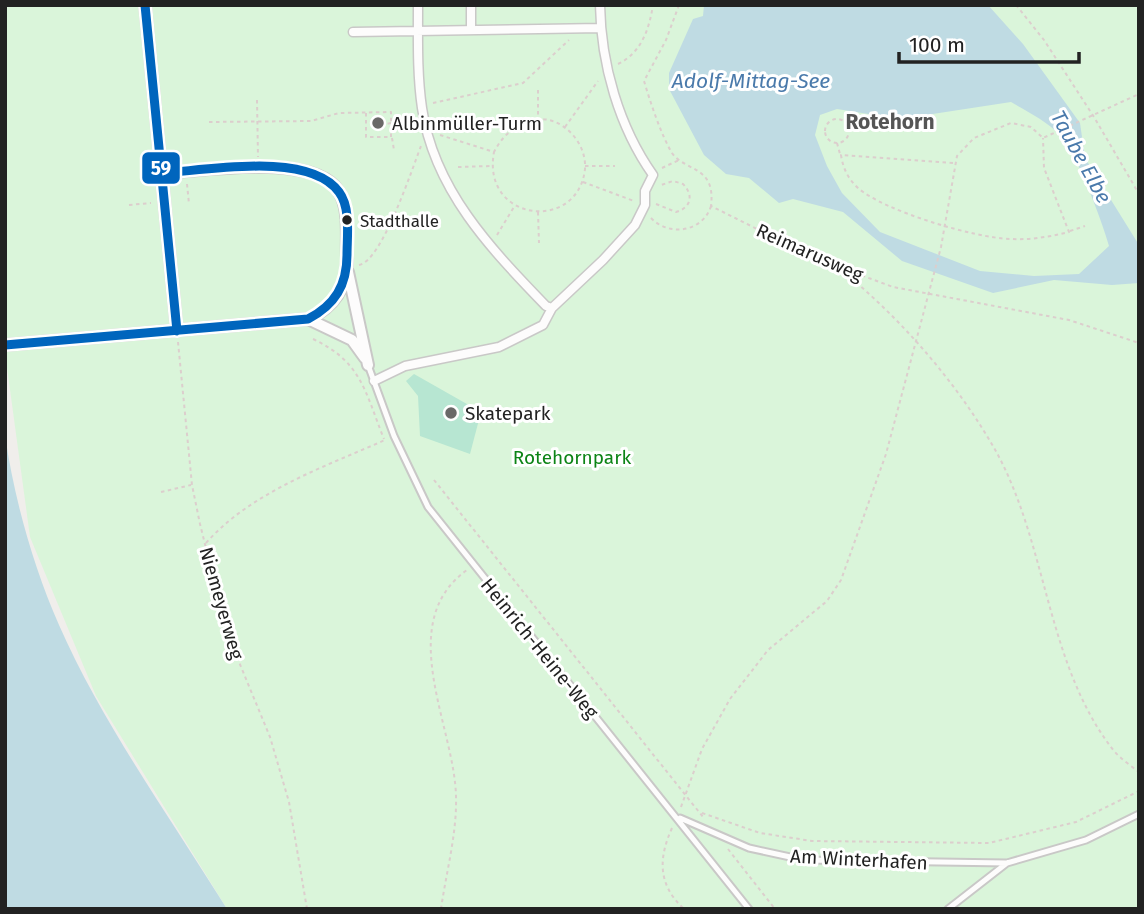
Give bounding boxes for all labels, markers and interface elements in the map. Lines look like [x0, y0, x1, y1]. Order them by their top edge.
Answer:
scale bar [899, 21, 1079, 65]
text: 100 m [909, 32, 965, 58]
water label: Adolf-Mittag-See [671, 68, 830, 94]
water label: Taube Elbe [1045, 106, 1117, 208]
district label: Rotehorn [845, 109, 935, 135]
place label: Albinmüller-Turm [392, 112, 542, 135]
marker: Albinmüller-Turm [370, 115, 386, 131]
line badge: 59 [141, 151, 181, 185]
text: 59 [151, 157, 172, 180]
place label: Stadthalle [360, 211, 439, 232]
marker: Stadthalle [340, 213, 354, 227]
street label: Reimarusweg [753, 219, 867, 286]
place label: Skatepark [465, 402, 551, 425]
marker: Skatepark [443, 405, 459, 421]
park label: Rotehornpark [513, 446, 631, 469]
street label: Niemeyerweg [194, 544, 249, 662]
street label: Heinrich-Heine-Weg [476, 574, 603, 723]
street label: Am Winterhafen [790, 844, 928, 875]

